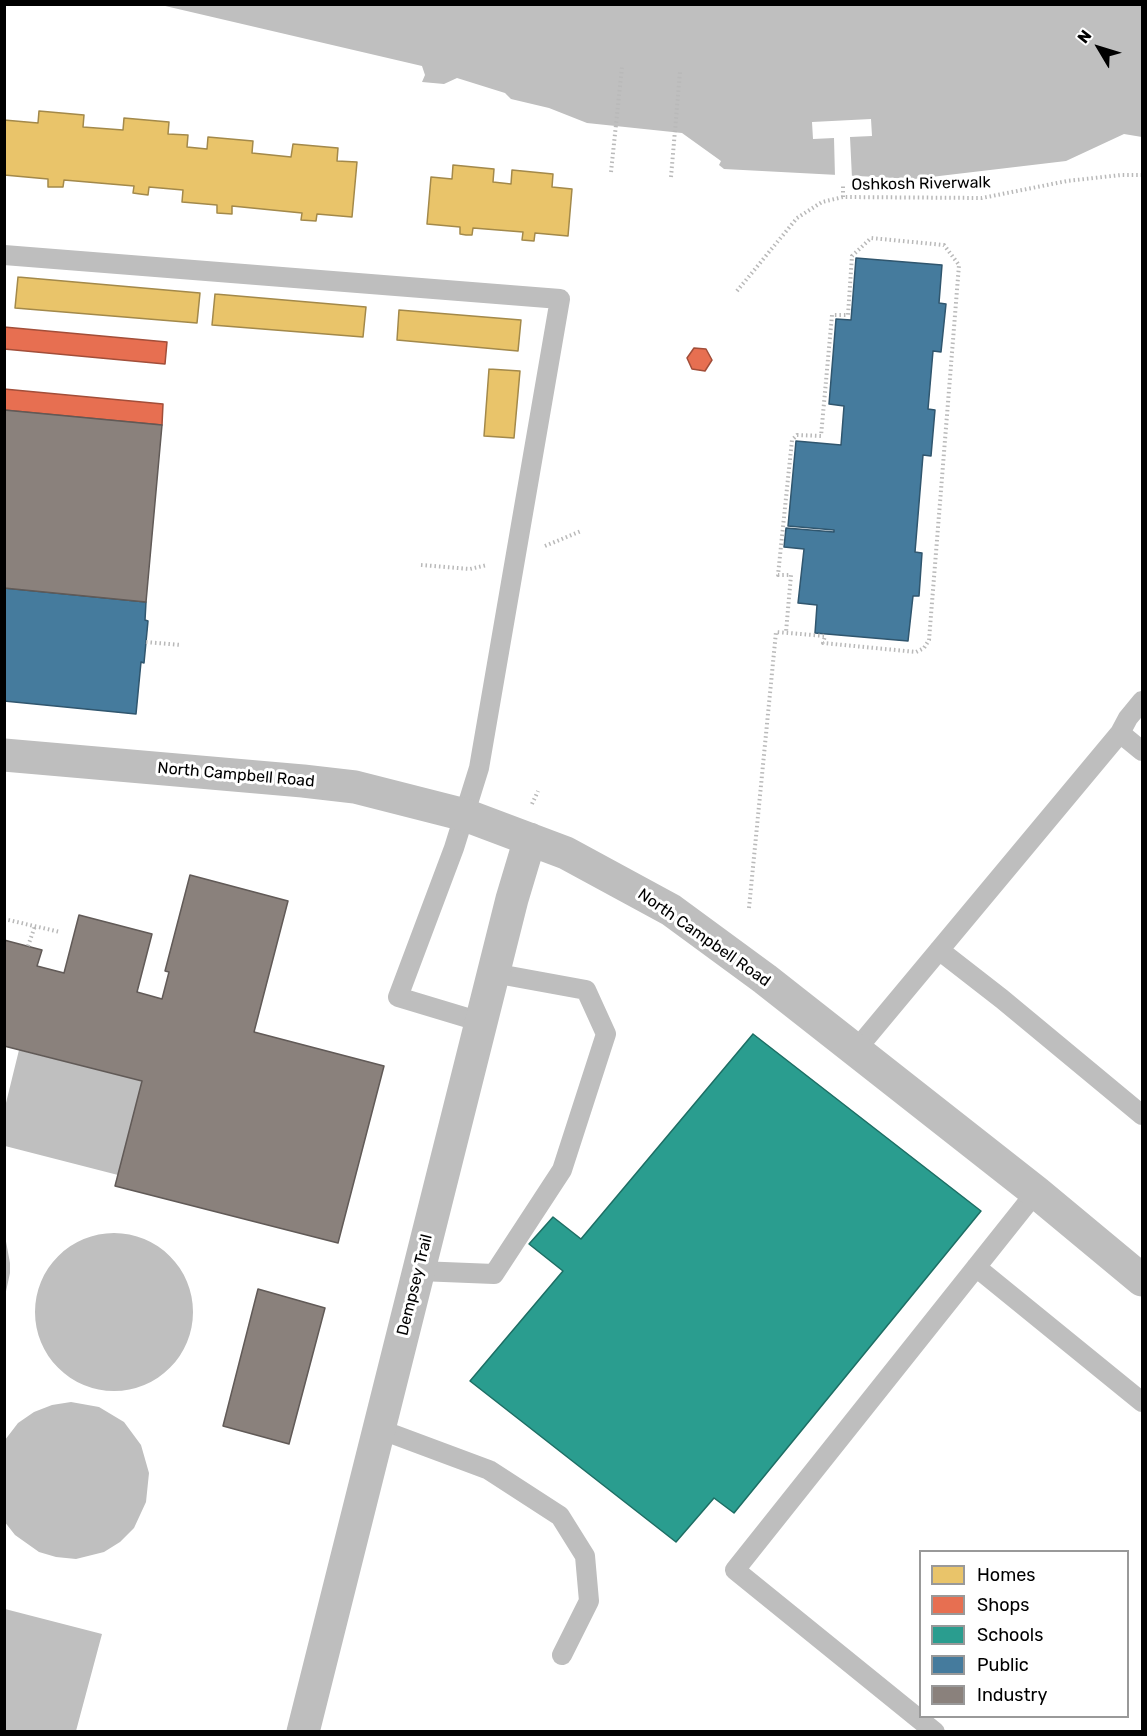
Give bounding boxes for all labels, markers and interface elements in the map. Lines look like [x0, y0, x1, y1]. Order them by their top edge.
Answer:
north arrow [1069, 18, 1129, 78]
text: N [1073, 26, 1095, 47]
street label: Oshkosh Riverwalk [851, 173, 991, 195]
street label: North Campbell Road [157, 759, 315, 791]
street label: North Campbell Road [634, 885, 774, 991]
street label: Dempsey Trail [393, 1232, 437, 1338]
legend [919, 1550, 1129, 1718]
text: Homes [977, 1564, 1035, 1586]
text: Shops [977, 1594, 1029, 1616]
text: Schools [977, 1624, 1043, 1646]
text: Public [977, 1654, 1029, 1676]
text: Industry [977, 1684, 1047, 1706]

